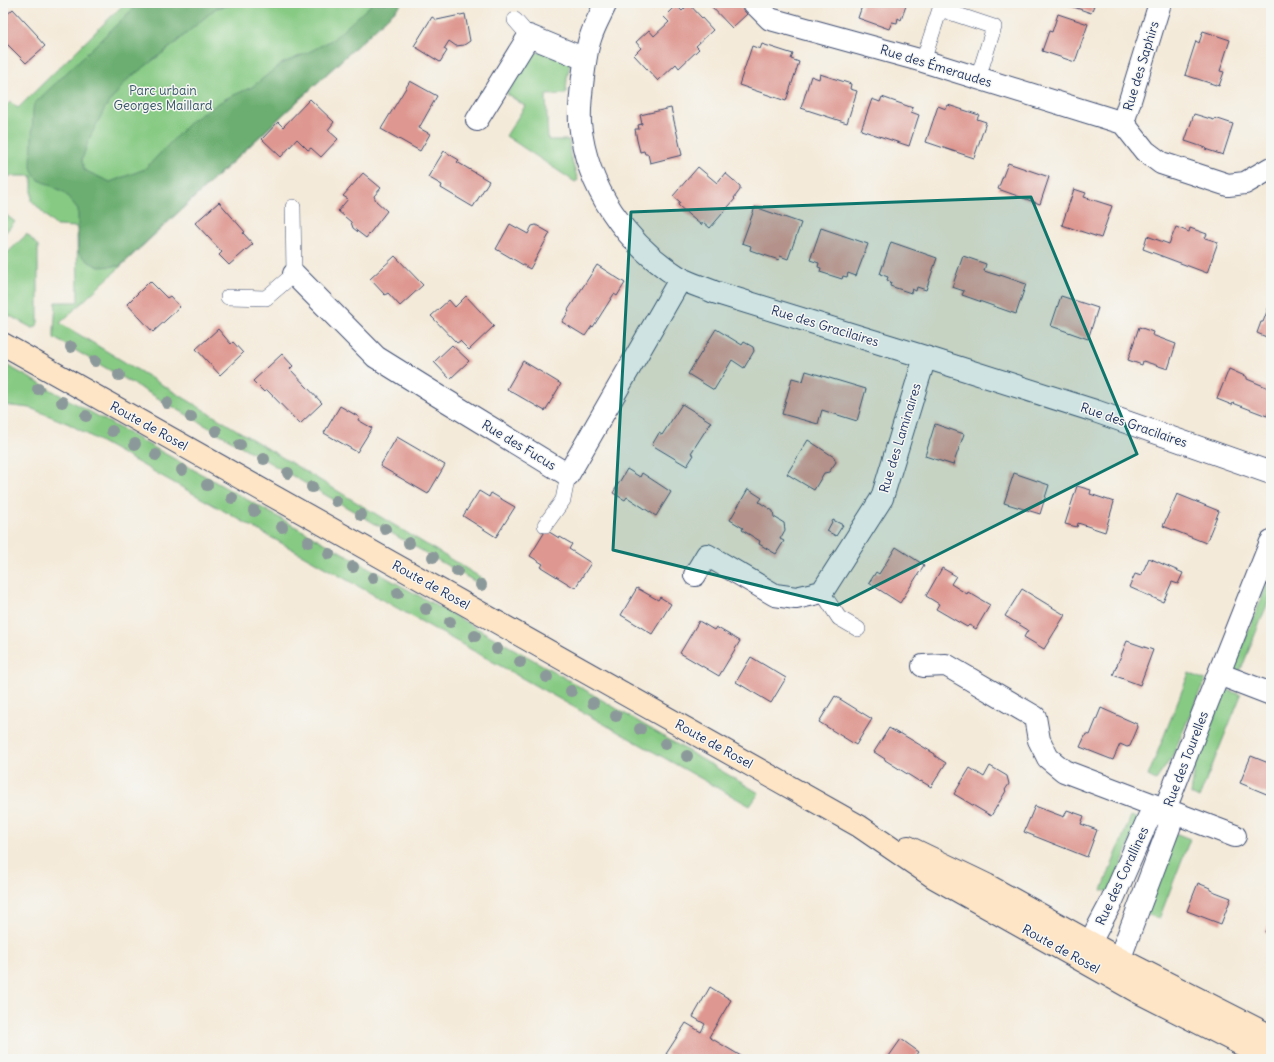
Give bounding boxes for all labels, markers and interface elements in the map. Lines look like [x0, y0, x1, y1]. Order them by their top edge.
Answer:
street label: Rue des Saphirs [1119, 19, 1163, 113]
street label: Rue des Émeraudes [878, 40, 994, 91]
park label: Parc urbain Georges Maillard [114, 82, 213, 114]
street label: Rue des Gracilaires [769, 302, 881, 351]
street label: Rue des Laminaires [875, 381, 925, 495]
street label: Route de Rosel [107, 398, 191, 454]
street label: Rue des Gracilaires [1078, 399, 1190, 451]
street label: Rue des Fucus [479, 416, 559, 474]
street label: Route de Rosel [389, 557, 473, 613]
street label: Rue des Tourelles [1160, 709, 1212, 809]
street label: Route de Rosel [672, 716, 756, 772]
street label: Rue des Corallines [1092, 824, 1152, 928]
street label: Route de Rosel [1019, 921, 1103, 977]

